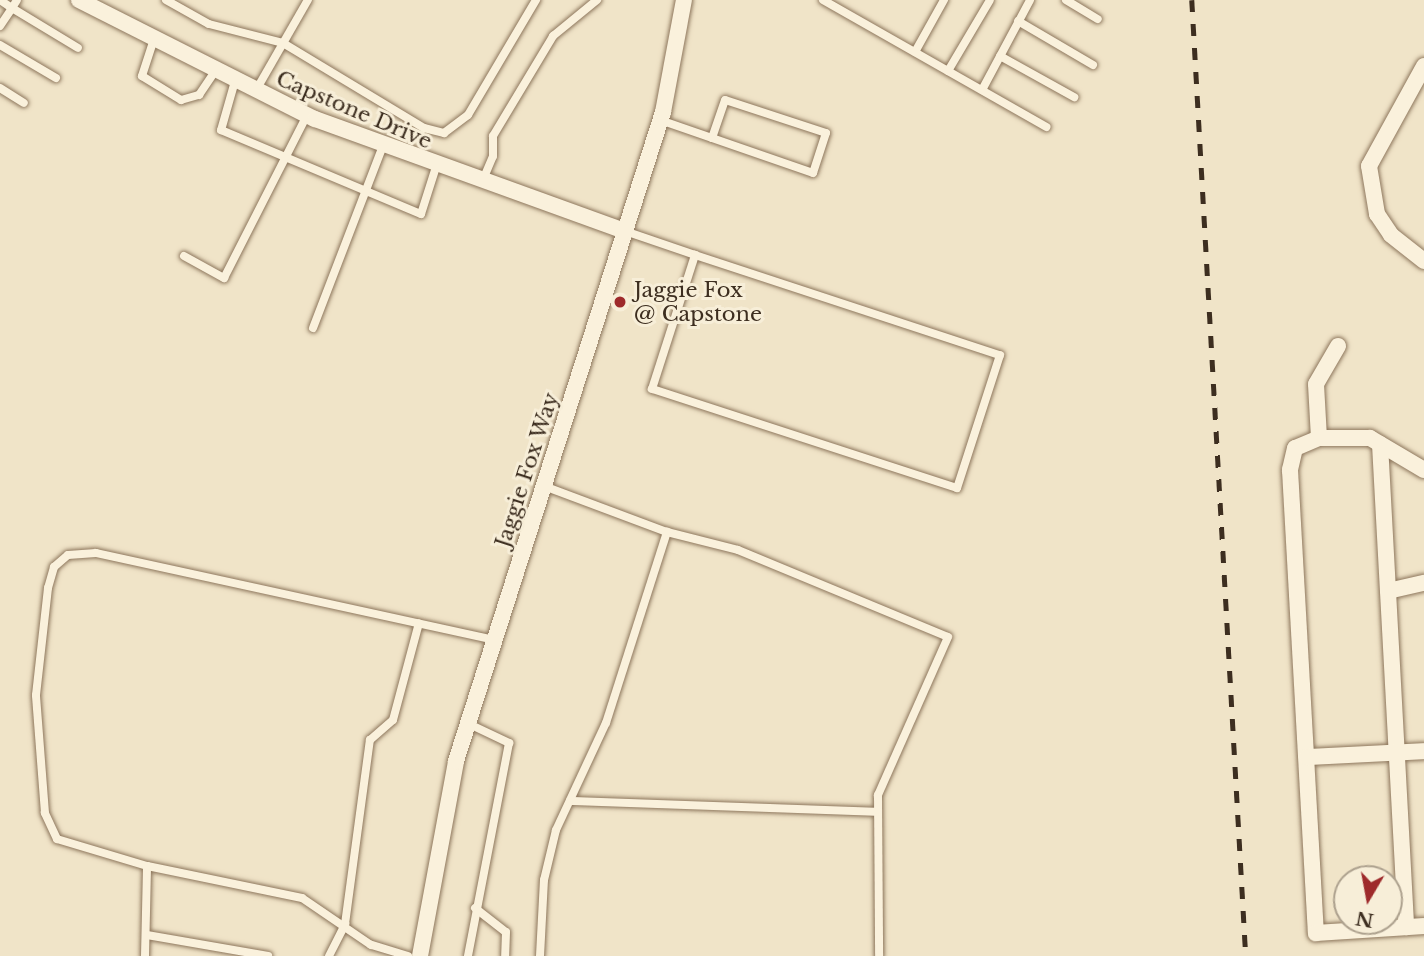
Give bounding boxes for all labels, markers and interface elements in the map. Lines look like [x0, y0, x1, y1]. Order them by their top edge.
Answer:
street label: Capstone Drive [272, 66, 436, 154]
place label: Jaggie Fox @ Capstone [634, 277, 762, 327]
marker: Jaggie Fox @ Capstone [612, 294, 628, 310]
street label: Jaggie Fox Way [490, 389, 564, 551]
north arrow [1333, 865, 1403, 935]
text: N [1354, 906, 1375, 932]

